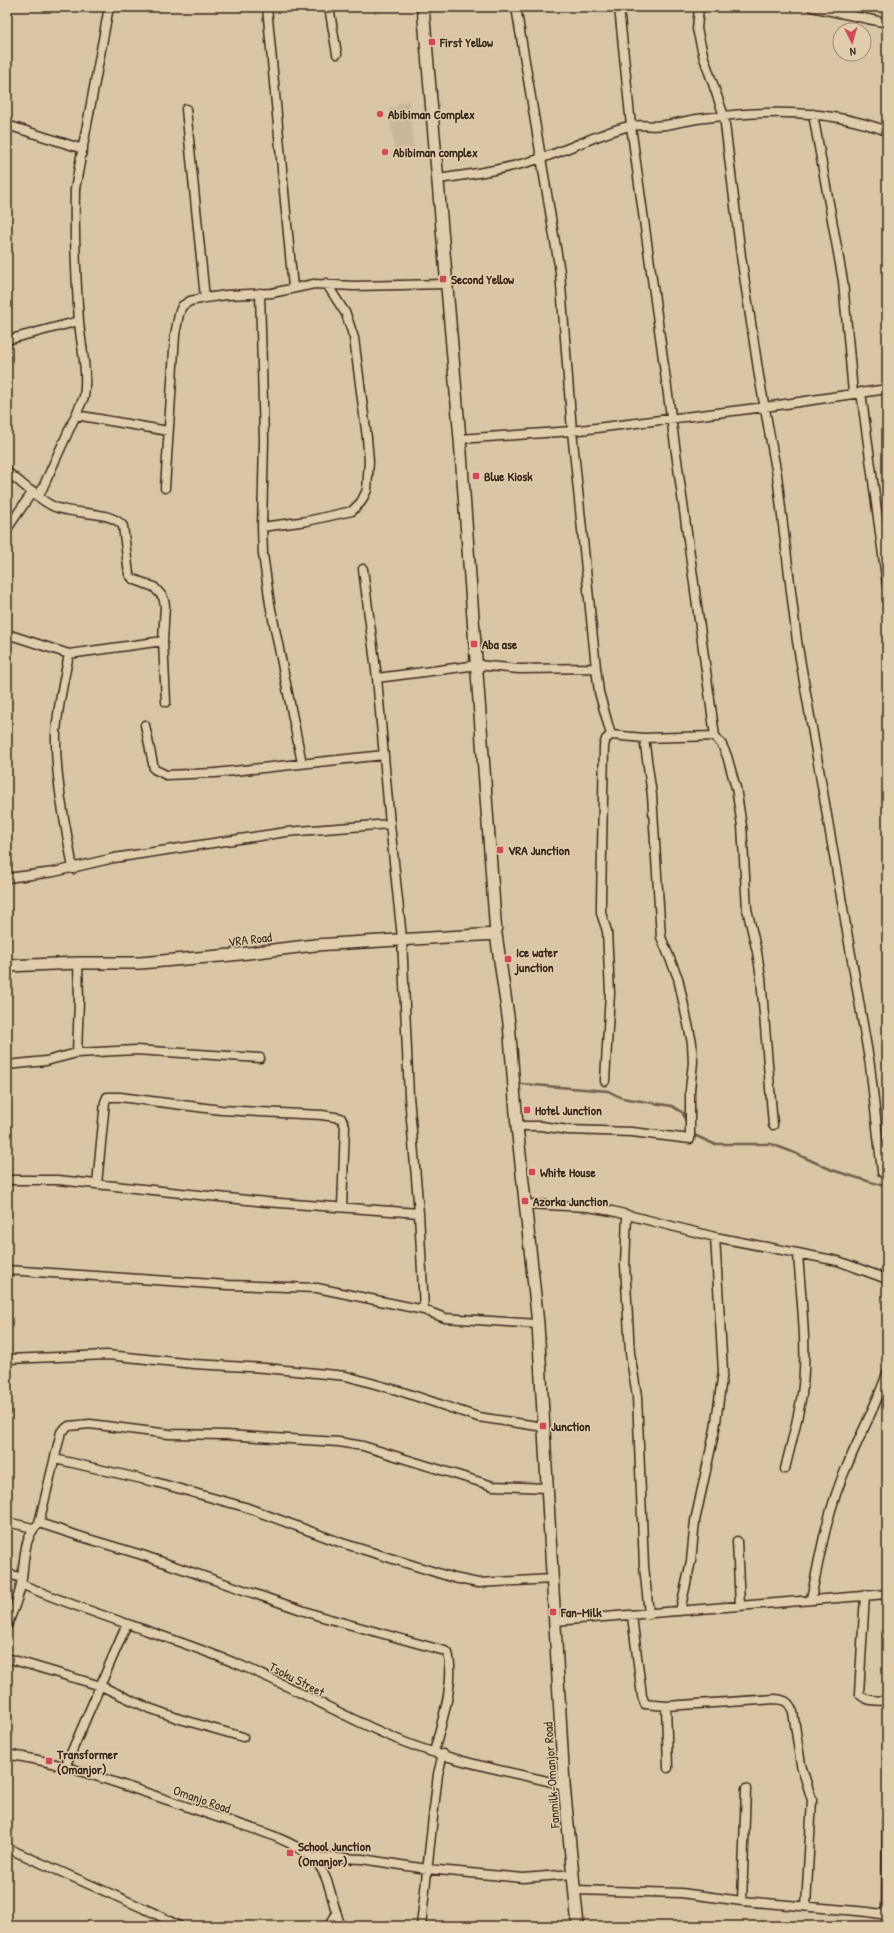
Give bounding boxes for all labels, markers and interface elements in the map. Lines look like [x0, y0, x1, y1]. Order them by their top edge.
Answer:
north arrow [832, 22, 872, 62]
place label: First Yellow [439, 33, 493, 51]
marker: First Yellow [427, 37, 437, 47]
text: N [849, 45, 856, 59]
place label: Abibiman Complex [388, 105, 475, 124]
marker: Abibiman Complex [375, 109, 385, 119]
place label: Abibiman complex [393, 143, 478, 162]
marker: Abibiman complex [380, 147, 390, 157]
place label: Second Yellow [451, 270, 514, 288]
marker: Second Yellow [438, 274, 448, 284]
place label: Blue Kiosk [484, 467, 533, 485]
marker: Blue Kiosk [471, 471, 481, 481]
place label: Aba ase [482, 635, 518, 653]
marker: Aba ase [469, 639, 479, 649]
place label: VRA Junction [508, 841, 570, 859]
marker: VRA Junction [495, 845, 505, 855]
street label: VRA Road [227, 927, 273, 951]
place label: Ice water junction [514, 943, 559, 976]
marker: Ice water junction [503, 954, 513, 964]
place label: Hotel Junction [535, 1101, 602, 1119]
marker: Hotel Junction [522, 1105, 532, 1115]
place label: White House [540, 1163, 597, 1181]
marker: White House [527, 1167, 537, 1177]
place label: Azorka Junction [533, 1192, 608, 1210]
marker: Azorka Junction [520, 1196, 530, 1206]
place label: Junction [551, 1417, 591, 1435]
marker: Junction [538, 1421, 548, 1431]
place label: Fan-Milk [560, 1603, 602, 1621]
marker: Fan-Milk [548, 1607, 558, 1617]
street label: Tsoku Street [266, 1657, 328, 1701]
street label: Fanmilk-Omanjor Road [538, 1721, 564, 1830]
place label: Transformer (Omanjor) [56, 1745, 119, 1778]
marker: Transformer (Omanjor) [44, 1756, 54, 1766]
street label: Omanjo Road [171, 1781, 233, 1817]
place label: School Junction (Omanjor) [298, 1837, 371, 1870]
marker: School Junction (Omanjor) [285, 1848, 295, 1858]

